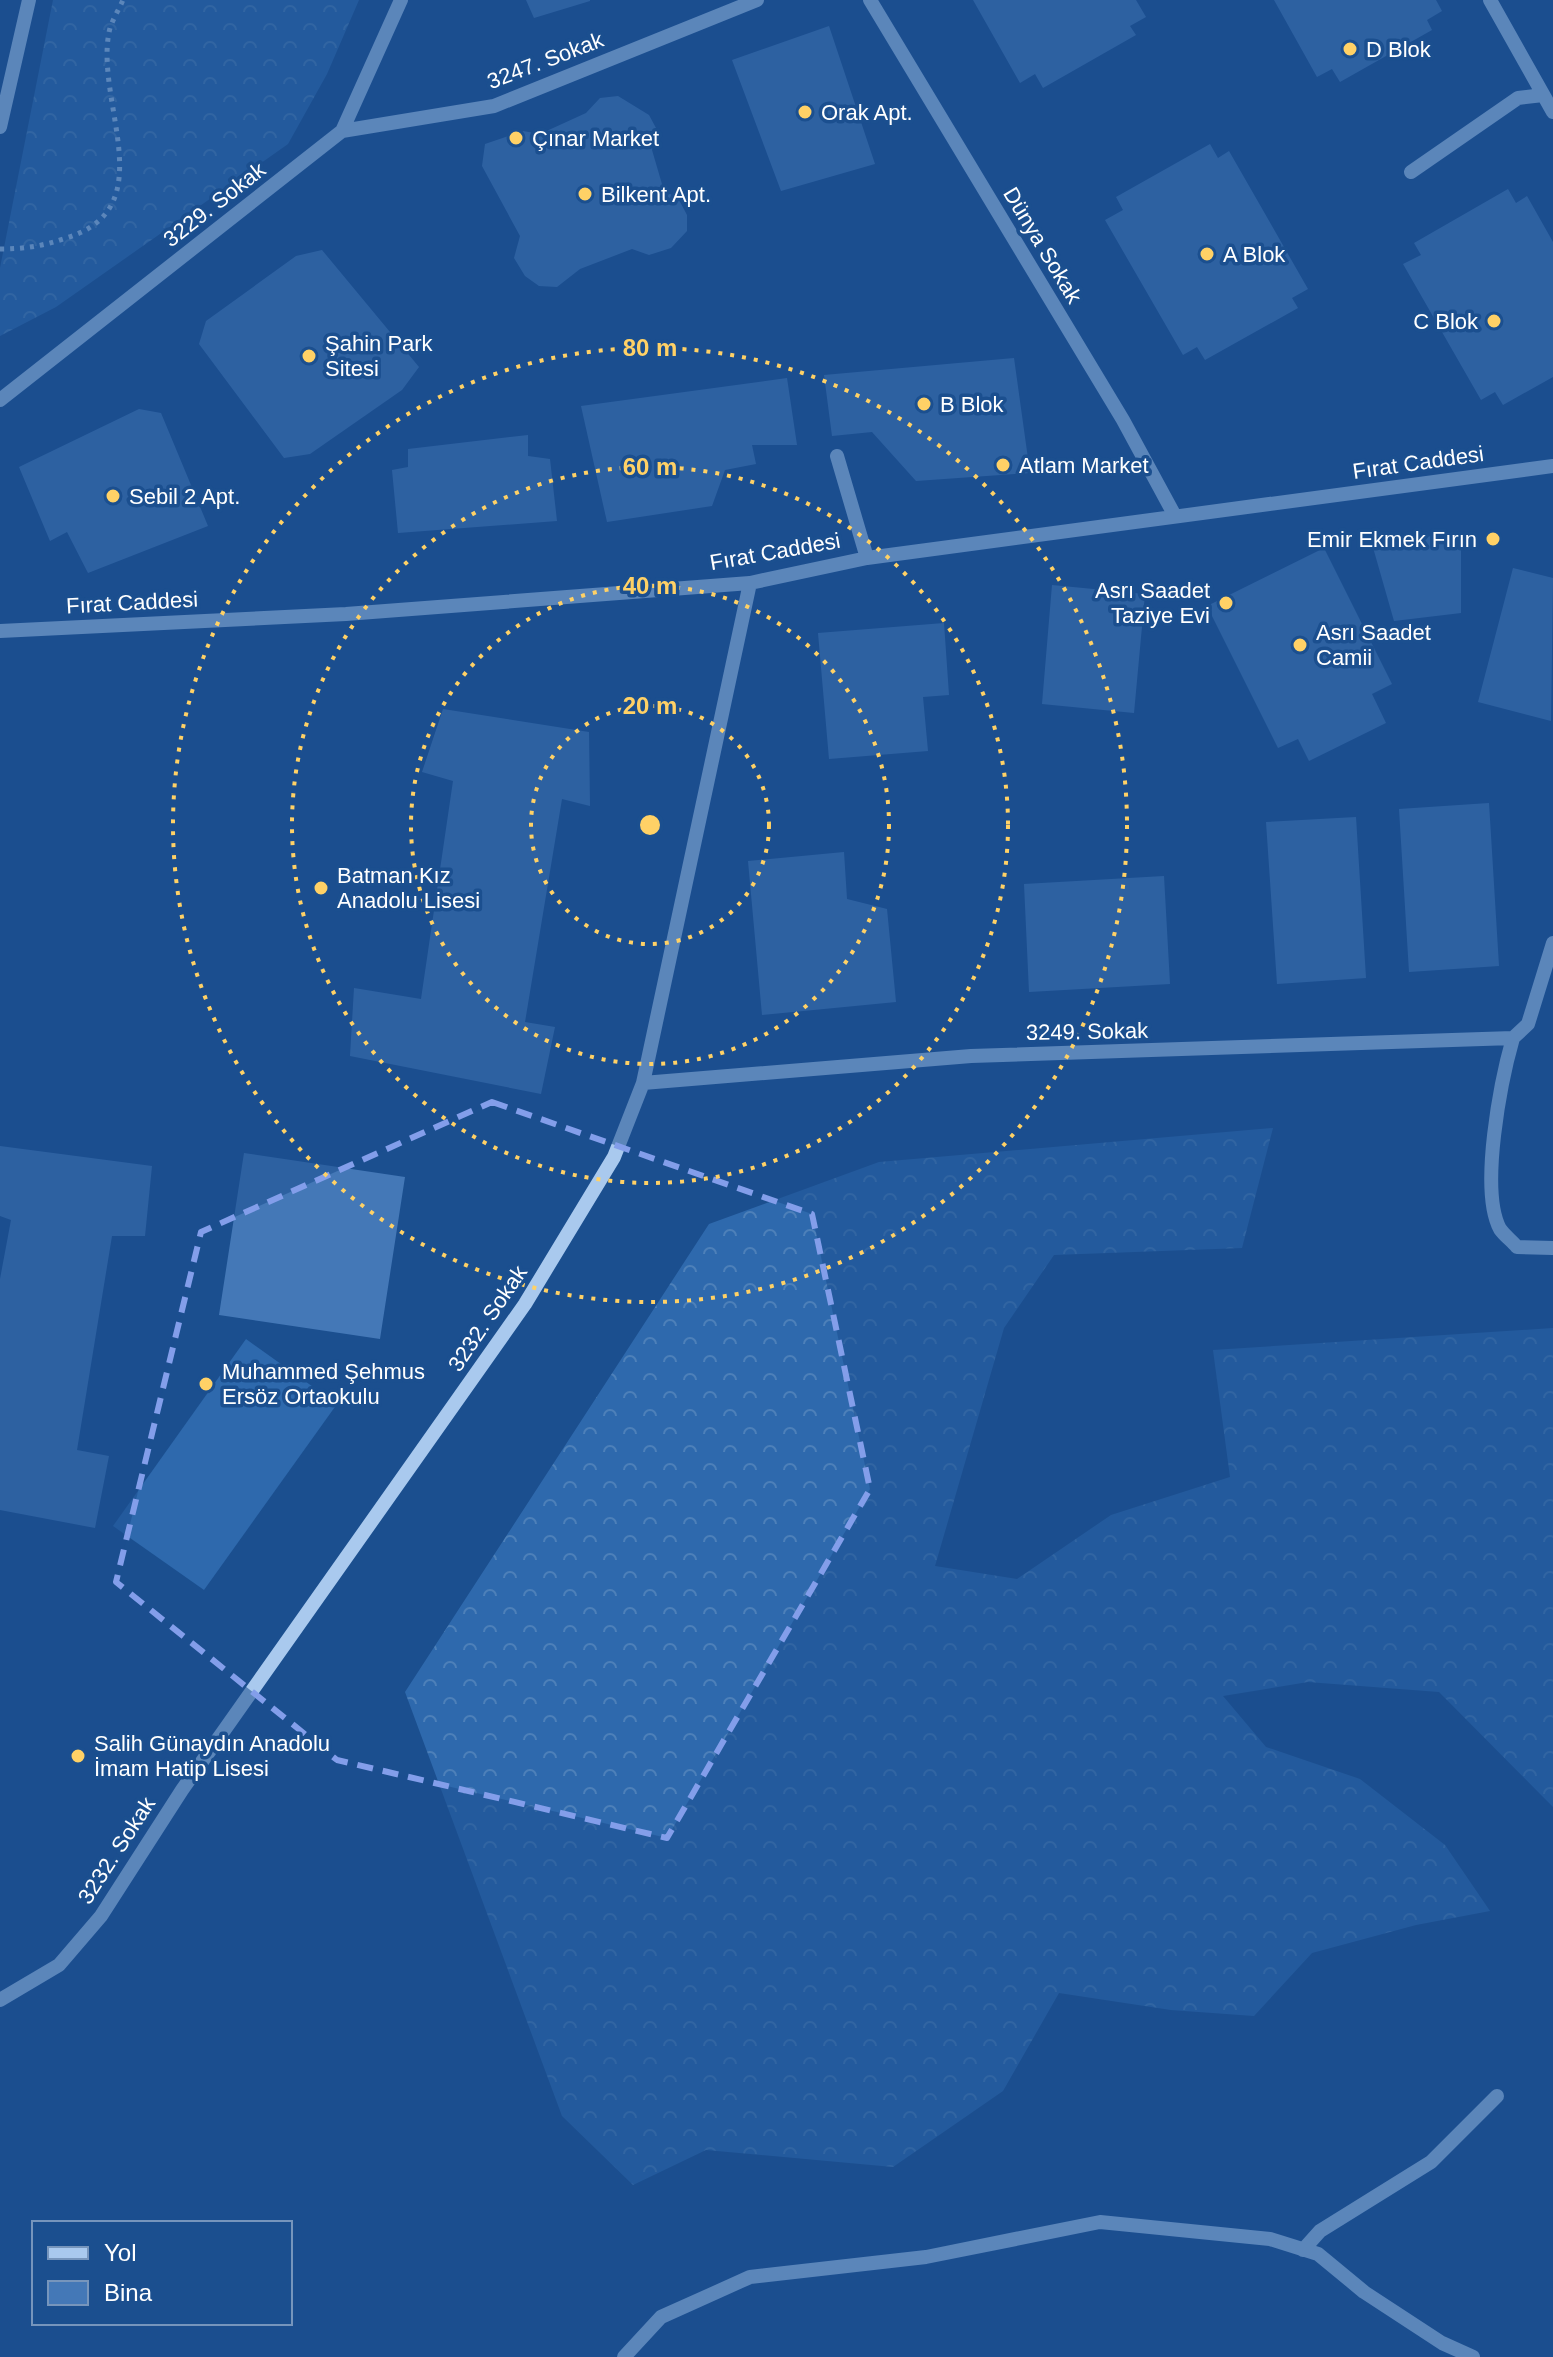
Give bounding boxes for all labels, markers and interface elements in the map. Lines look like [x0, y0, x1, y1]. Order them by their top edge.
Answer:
street label: 3247. Sokak [484, 27, 608, 94]
place label: D Blok [1366, 37, 1432, 62]
marker: D Blok [1341, 40, 1359, 58]
place label: Orak Apt. [821, 100, 913, 125]
marker: Orak Apt. [796, 103, 814, 121]
place label: Çınar Market [532, 126, 659, 151]
marker: Çınar Market [507, 129, 525, 147]
street label: 3229. Sokak [158, 156, 271, 252]
place label: Bilkent Apt. [601, 182, 711, 207]
street label: Dünya Sokak [998, 183, 1087, 309]
marker: Bilkent Apt. [576, 185, 594, 203]
place label: A Blok [1223, 242, 1286, 267]
marker: A Blok [1198, 245, 1216, 263]
place label: C Blok [1413, 309, 1479, 334]
marker: C Blok [1485, 312, 1503, 330]
place label: Şahin Park Sitesi [325, 331, 434, 381]
text: 80 m [623, 334, 677, 361]
marker: Şahin Park Sitesi [300, 347, 318, 365]
place label: B Blok [940, 392, 1005, 417]
marker: B Blok [915, 395, 933, 413]
street label: Fırat Caddesi [1351, 441, 1485, 484]
text: 60 m [623, 453, 677, 480]
place label: Atlam Market [1019, 453, 1149, 478]
marker: Atlam Market [994, 456, 1012, 474]
place label: Sebil 2 Apt. [129, 484, 240, 509]
marker: Sebil 2 Apt. [104, 487, 122, 505]
place label: Emir Ekmek Fırın [1307, 527, 1477, 552]
street label: Fırat Caddesi [708, 528, 842, 575]
marker: Emir Ekmek Fırın [1484, 530, 1502, 548]
text: 40 m [623, 572, 677, 599]
place label: Asrı Saadet Taziye Evi [1095, 578, 1210, 628]
street label: Fırat Caddesi [65, 587, 199, 618]
marker: Asrı Saadet Taziye Evi [1217, 594, 1235, 612]
place label: Asrı Saadet Camii [1316, 620, 1431, 670]
marker: Asrı Saadet Camii [1291, 636, 1309, 654]
text: 20 m [623, 692, 677, 719]
centre of rings [636, 811, 664, 839]
place label: Batman Kız Anadolu Lisesi [337, 863, 480, 913]
marker: Batman Kız Anadolu Lisesi [312, 879, 330, 897]
street label: 3249. Sokak [1026, 1018, 1149, 1045]
street label: 3232. Sokak [443, 1260, 533, 1376]
place label: Muhammed Şehmus Ersöz Ortaokulu [222, 1359, 425, 1409]
marker: Muhammed Şehmus Ersöz Ortaokulu [197, 1375, 215, 1393]
place label: Salih Günaydın Anadolu İmam Hatip Lisesi [94, 1731, 330, 1781]
marker: Salih Günaydın Anadolu İmam Hatip Lisesi [69, 1747, 87, 1765]
street label: 3232. Sokak [73, 1791, 161, 1908]
legend [32, 2221, 292, 2325]
text: Yol [104, 2239, 136, 2266]
text: Bina [104, 2279, 153, 2306]

